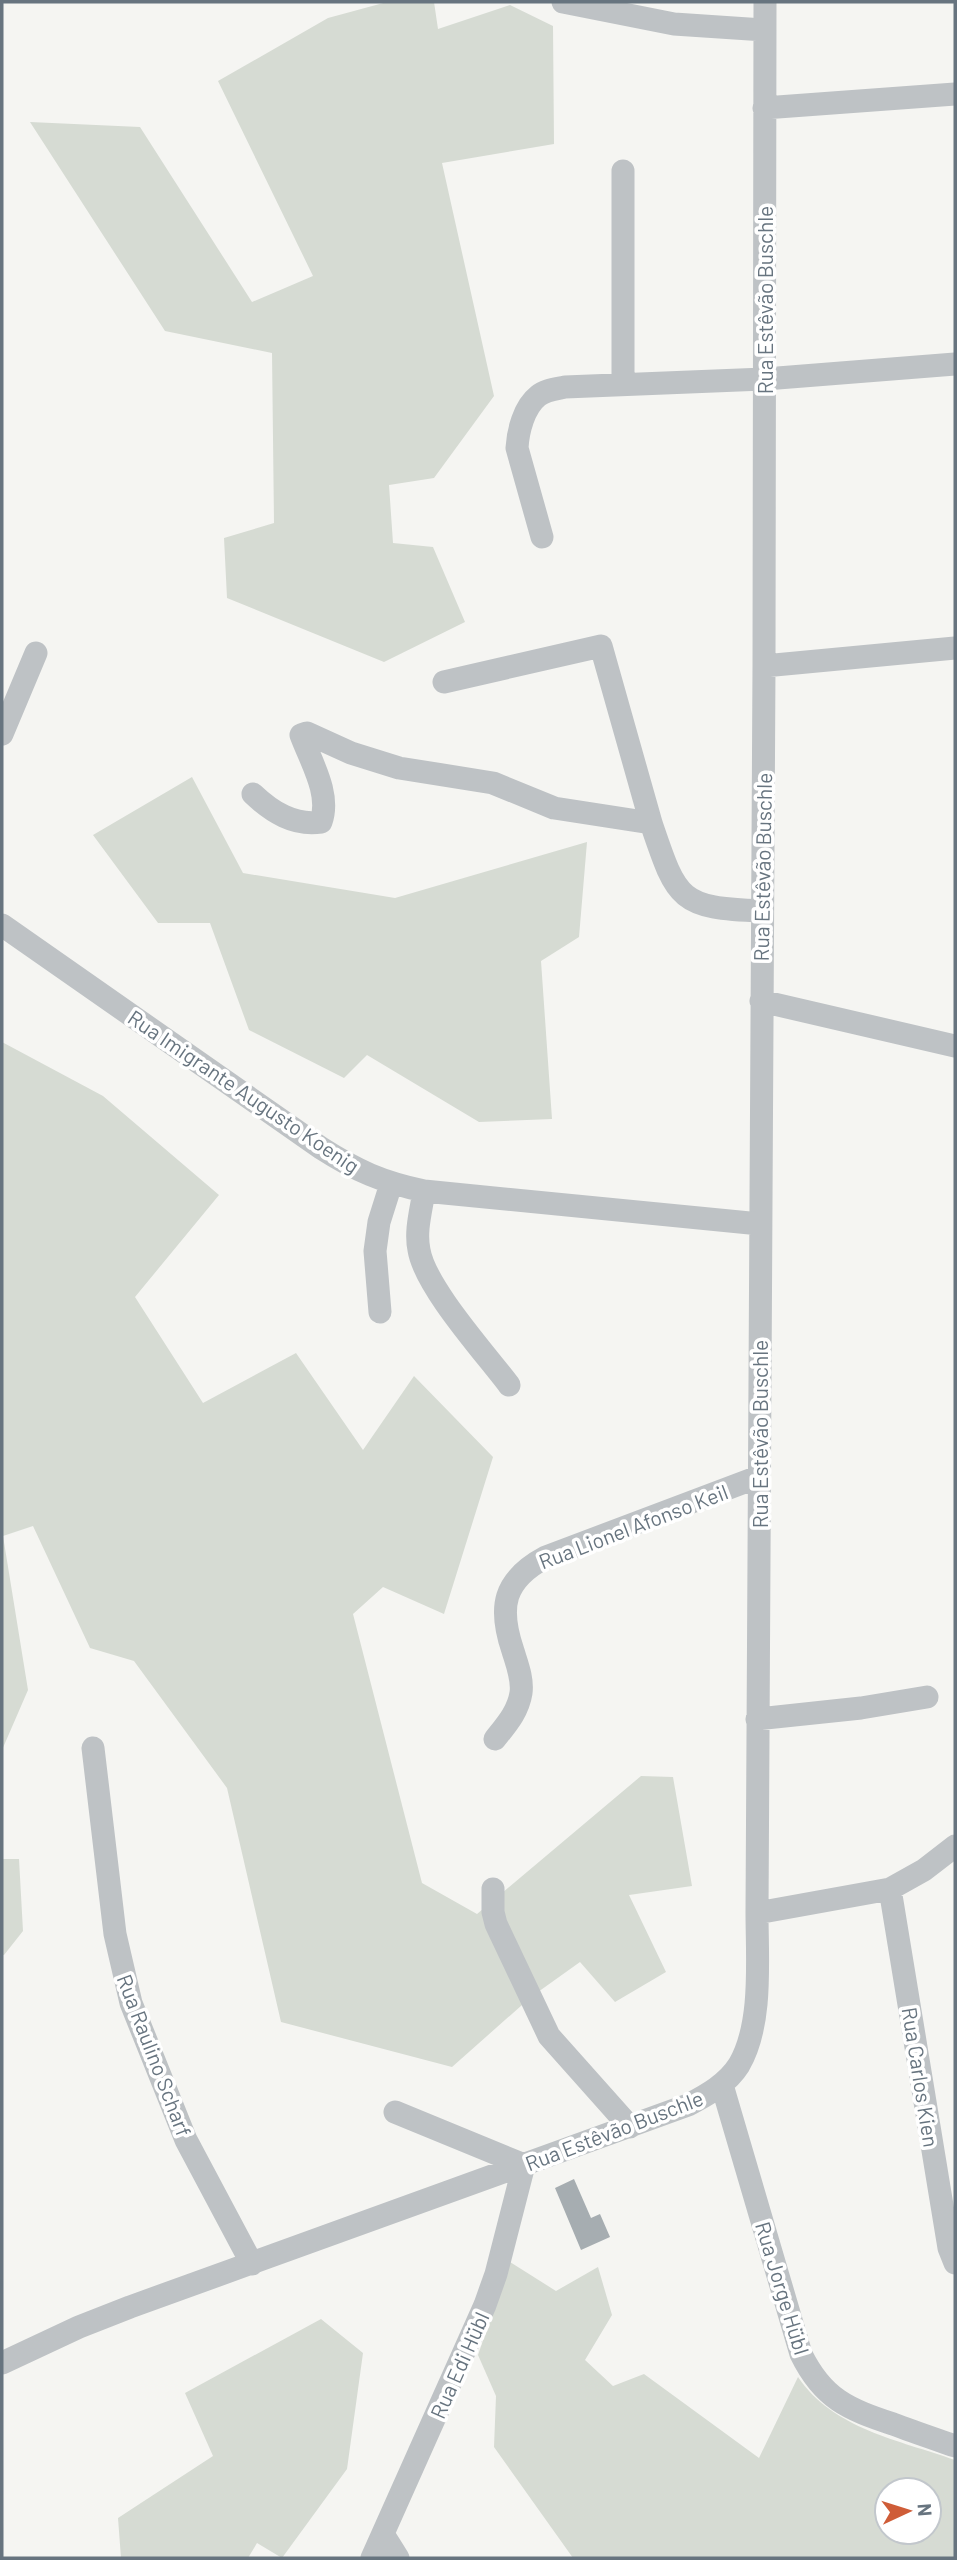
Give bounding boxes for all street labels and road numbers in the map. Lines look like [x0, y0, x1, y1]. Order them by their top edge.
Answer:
street label: Rua Estêvão Buschle [752, 206, 777, 394]
street label: Rua Estêvão Buschle [748, 773, 776, 961]
street label: Rua Imigrante Augusto Koenig [124, 1004, 364, 1178]
street label: Rua Estêvão Buschle [747, 1340, 772, 1528]
street label: Rua Lionel Afonso Keil [535, 1478, 731, 1574]
street label: Rua Raulino Scharf [113, 1970, 197, 2140]
street label: Rua Carlos Kien [898, 2005, 944, 2149]
street label: Rua Estêvão Buschle [522, 2085, 706, 2175]
street label: Rua Jorge Hübl [751, 2218, 815, 2358]
street label: Rua Edi Hübl [424, 2308, 494, 2422]

